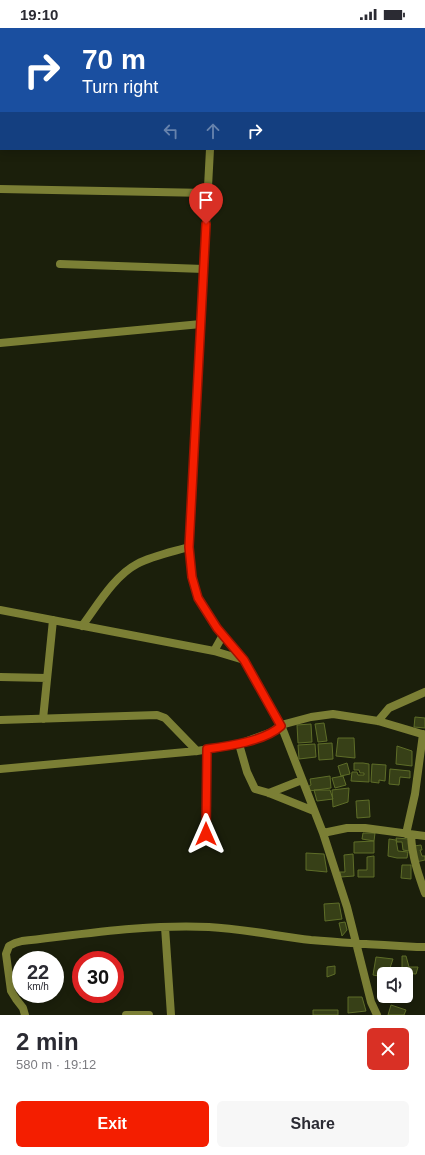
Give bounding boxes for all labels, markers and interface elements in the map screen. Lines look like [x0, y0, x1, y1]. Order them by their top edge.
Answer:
text: 19:10 [20, 6, 58, 23]
icon: right [16, 44, 68, 96]
text: 70 m [82, 44, 146, 75]
text: Turn right [82, 77, 158, 97]
icon: left [160, 120, 182, 142]
icon: ahead [202, 120, 224, 142]
icon: right [244, 120, 266, 142]
pin [189, 183, 223, 224]
icon: arrive [195, 189, 217, 211]
position arrow [185, 813, 227, 855]
speed limit sign: 30 [72, 951, 124, 1003]
text: 22 [27, 961, 49, 983]
map controls [377, 967, 413, 1003]
button: sound [377, 967, 413, 1003]
text: km/h [27, 981, 49, 992]
text: 2 min [16, 1028, 79, 1055]
button: close [367, 1028, 409, 1070]
text: 580 m · 19:12 [16, 1057, 96, 1072]
button: Exit [16, 1101, 209, 1147]
button: Share [217, 1101, 409, 1147]

